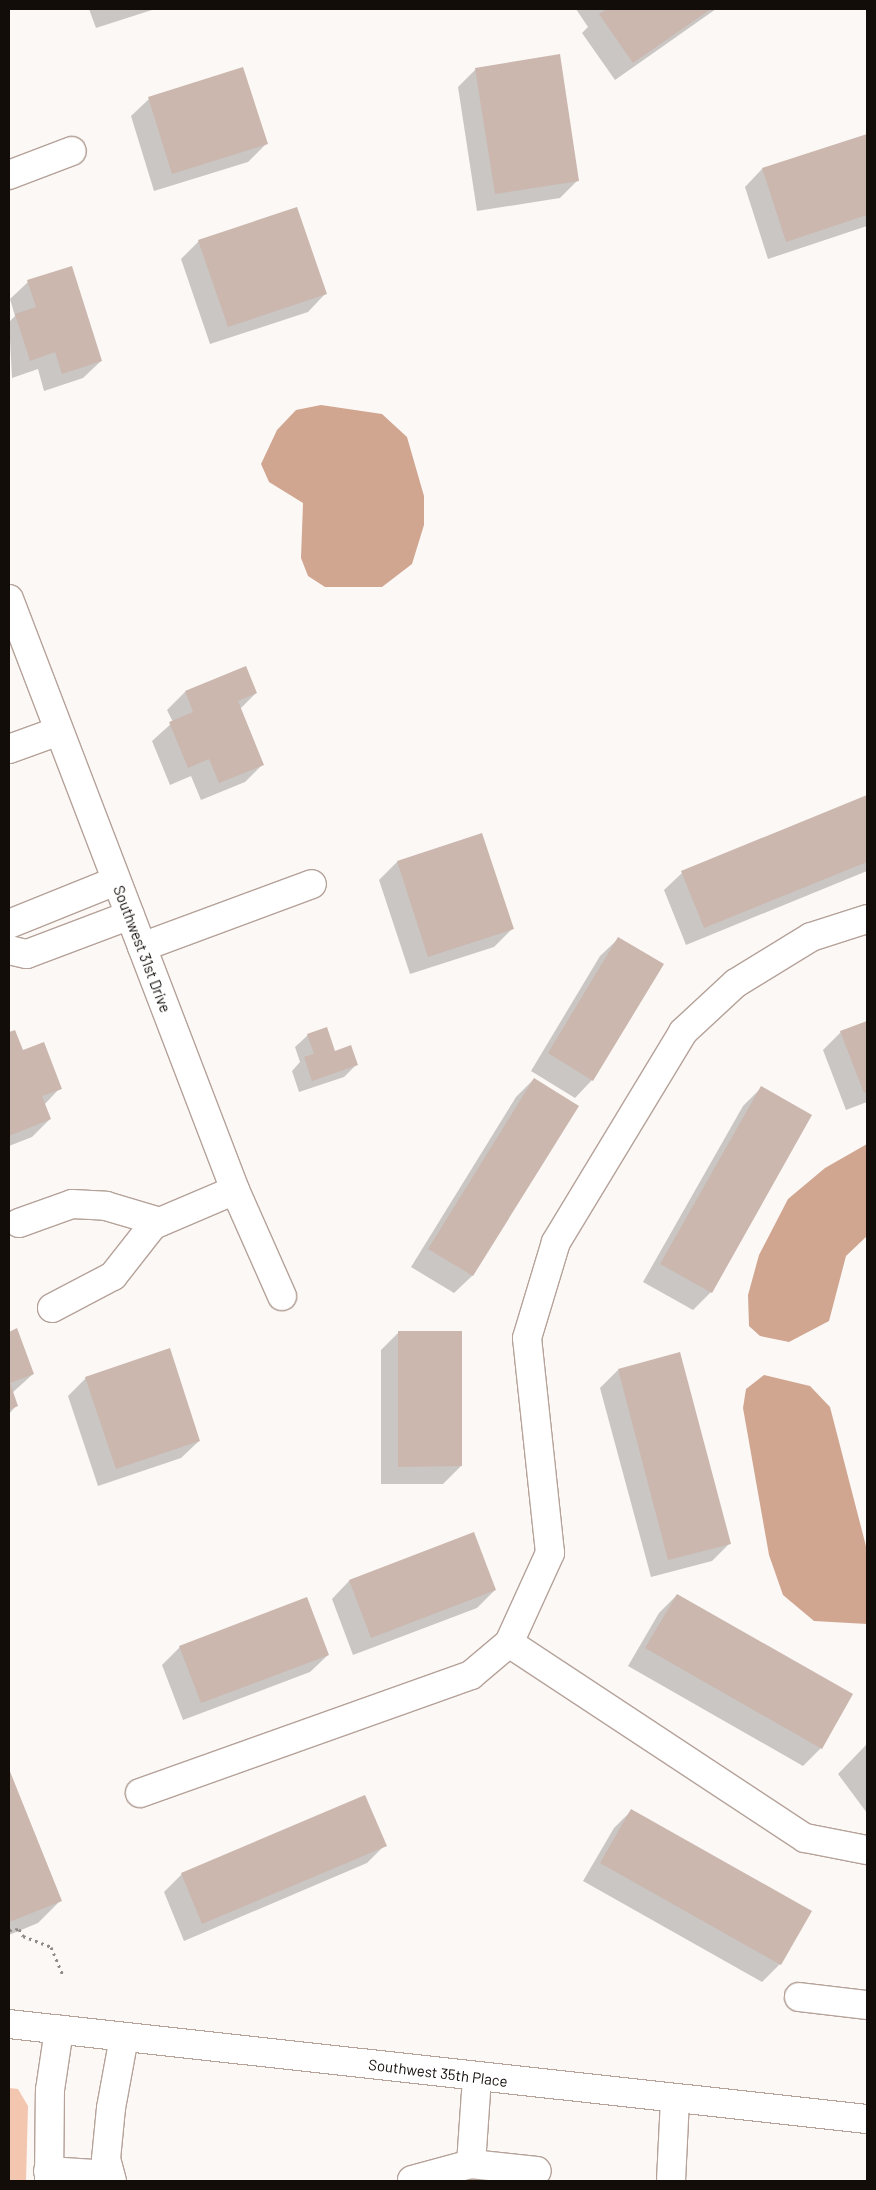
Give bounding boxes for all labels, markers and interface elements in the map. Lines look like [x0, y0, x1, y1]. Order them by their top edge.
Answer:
street label: Southwest 31st Drive [110, 883, 174, 1015]
street label: Southwest 35th Place [367, 2056, 509, 2090]

